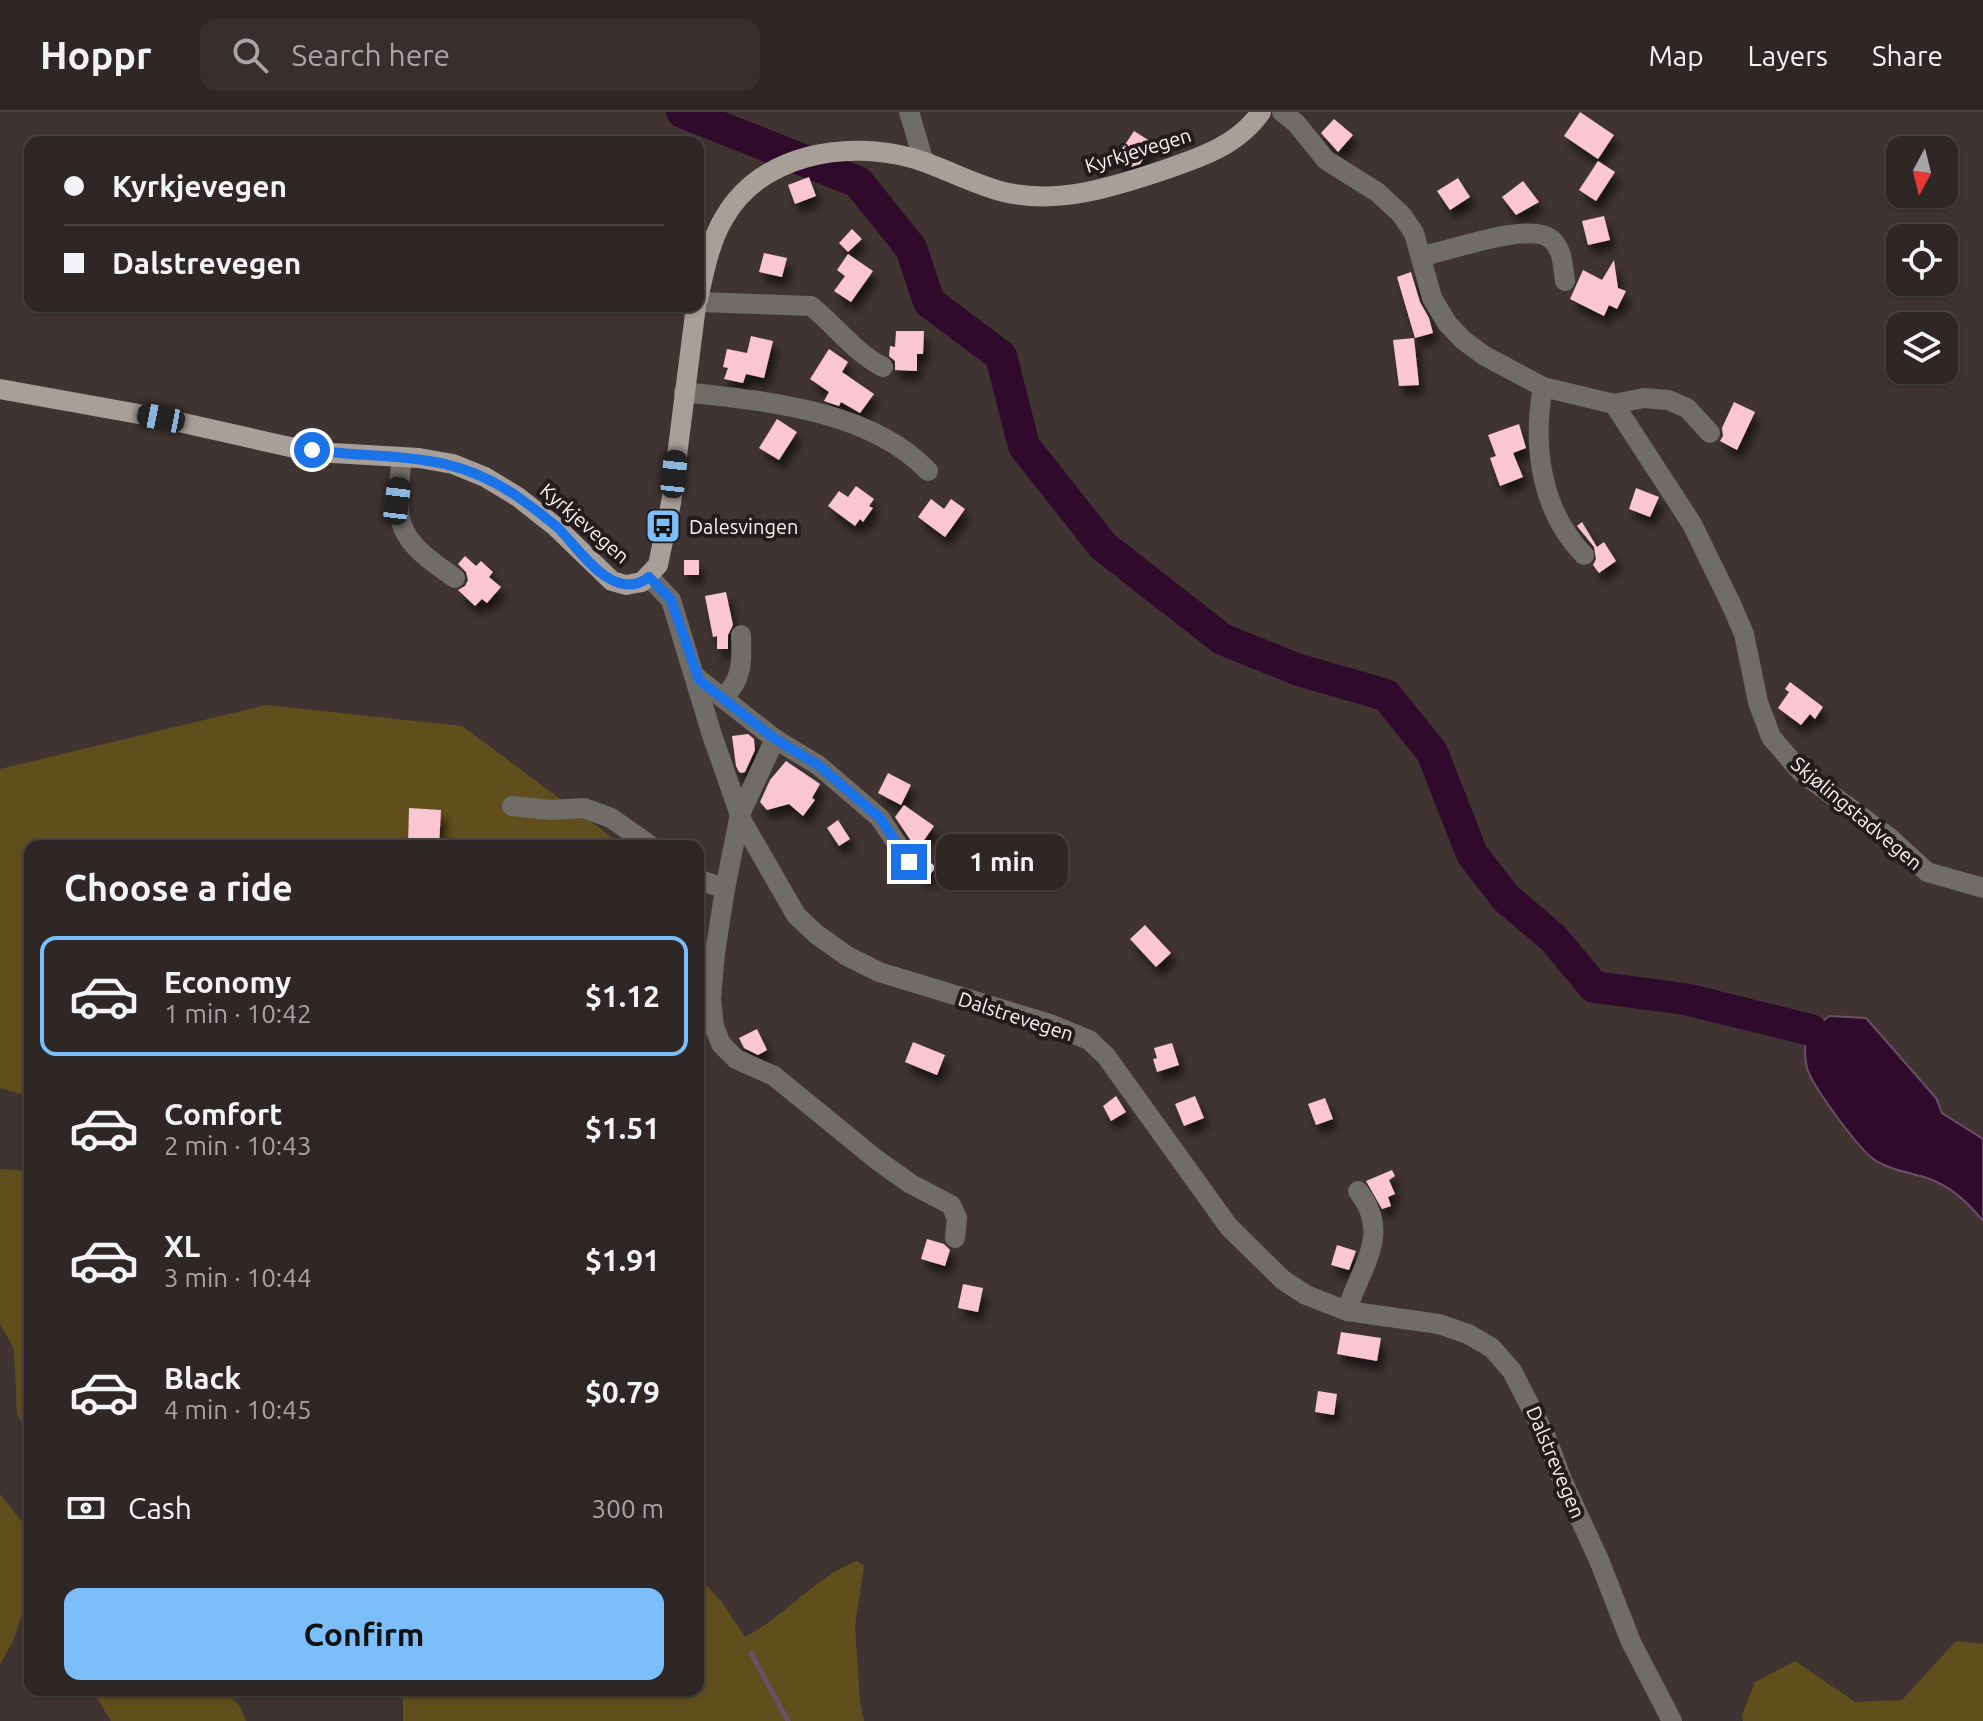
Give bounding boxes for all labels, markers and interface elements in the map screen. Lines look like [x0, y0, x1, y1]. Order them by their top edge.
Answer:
search box [200, 19, 760, 91]
icon: search [228, 33, 272, 77]
text: Hoppr [40, 34, 152, 76]
text: Search here [292, 38, 450, 72]
text: Map [1648, 40, 1704, 71]
text: Layers [1748, 40, 1828, 71]
text: Share [1872, 40, 1943, 71]
street label: Kyrkjevegen [1082, 123, 1194, 177]
north arrow [1886, 136, 1958, 208]
map controls [1886, 136, 1958, 384]
text: Kyrkjevegen [112, 169, 287, 203]
button: locate [1886, 224, 1958, 296]
text: Dalstrevegen [112, 246, 301, 280]
button: layers [1886, 312, 1958, 384]
car [135, 402, 187, 434]
route start [294, 432, 330, 468]
car [660, 449, 688, 499]
car [382, 476, 412, 526]
street label: Kyrkjevegen [536, 478, 634, 568]
bus stop icon: Dalesvingen [644, 507, 682, 545]
place label: Dalesvingen [689, 515, 798, 538]
street label: Skjølingstadvegen [1787, 752, 1927, 874]
callout: 1 min [937, 834, 1069, 890]
route end [891, 844, 927, 880]
text: 1 min [969, 847, 1035, 876]
text: Choose a ride [64, 867, 293, 908]
icon: car [68, 960, 140, 1032]
text: Economy [164, 965, 291, 999]
text: $1.12 [585, 979, 660, 1013]
street label: Dalstrevegen [956, 987, 1076, 1045]
text: 1 min · 10:42 [164, 999, 312, 1028]
icon: car [68, 1092, 140, 1164]
text: Comfort [164, 1097, 282, 1131]
text: $1.51 [585, 1111, 660, 1145]
text: 2 min · 10:43 [164, 1131, 312, 1160]
icon: car [68, 1224, 140, 1296]
text: XL [164, 1229, 200, 1263]
text: $1.91 [585, 1243, 660, 1277]
text: 3 min · 10:44 [164, 1263, 312, 1292]
icon: car [68, 1356, 140, 1428]
text: Black [164, 1361, 241, 1395]
text: $0.79 [585, 1375, 660, 1409]
text: 4 min · 10:45 [164, 1395, 312, 1424]
street label: Dalstrevegen [1522, 1403, 1590, 1521]
icon: cash [64, 1486, 108, 1530]
text: Cash [128, 1491, 192, 1525]
text: 300 m [592, 1494, 664, 1523]
button: Confirm [64, 1588, 664, 1680]

